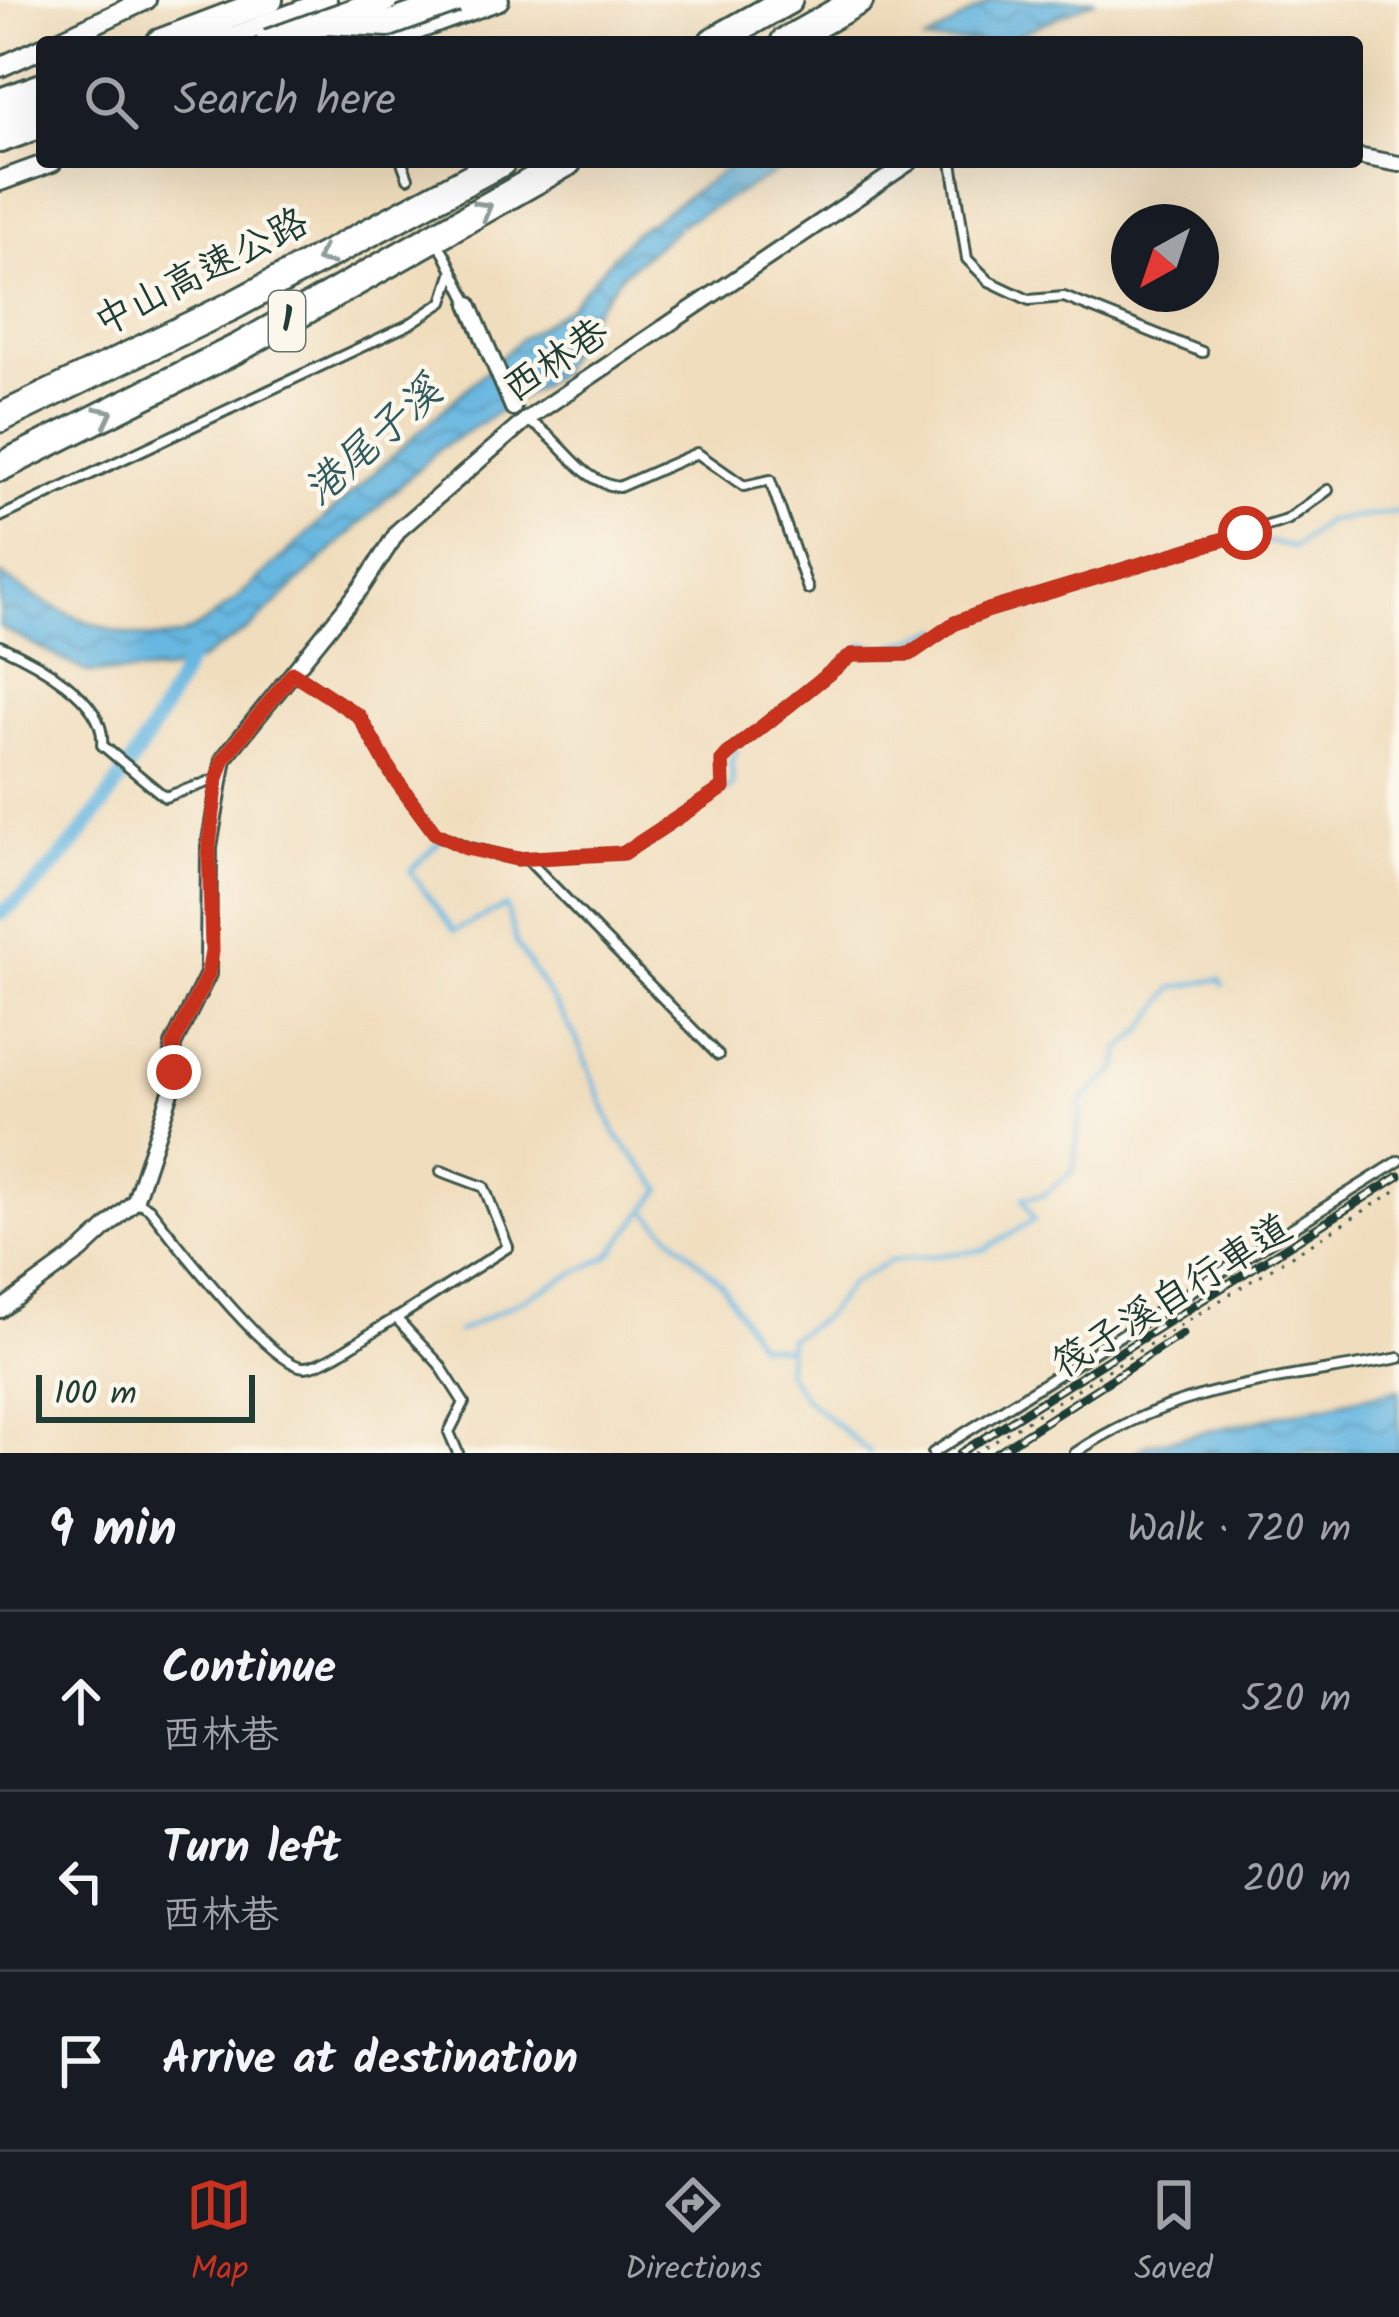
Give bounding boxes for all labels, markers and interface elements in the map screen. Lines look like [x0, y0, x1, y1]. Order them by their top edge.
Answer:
search box [36, 36, 1363, 168]
text: Search here [174, 66, 396, 138]
icon: search [78, 69, 144, 135]
street label: 中山高速公路 [84, 193, 320, 355]
one-way arrow [472, 200, 493, 223]
north arrow [1111, 204, 1219, 312]
one-way arrow [315, 243, 336, 266]
road number: 1 [269, 291, 305, 351]
street label: 西林巷 [491, 304, 623, 420]
water label: 港尾子溪 [289, 360, 460, 523]
one-way arrow [92, 406, 114, 429]
route start [1218, 506, 1272, 560]
route end [147, 1045, 201, 1099]
street label: 筏子溪自行車道 [1041, 1199, 1305, 1397]
scale bar [36, 1369, 255, 1422]
text: 100 m [54, 1369, 137, 1422]
text: 9 min [48, 1491, 177, 1572]
text: Walk · 720 m [1127, 1500, 1351, 1562]
text: Continue [162, 1634, 336, 1706]
icon: ahead [48, 1668, 114, 1734]
text: 520 m [1241, 1670, 1351, 1732]
text: 西林巷 [162, 1706, 279, 1768]
text: Turn left [162, 1814, 341, 1886]
icon: left [48, 1848, 114, 1914]
text: 200 m [1243, 1850, 1351, 1912]
text: 西林巷 [162, 1886, 279, 1948]
text: Arrive at destination [162, 2025, 578, 2097]
icon: arrive [48, 2028, 114, 2094]
tab: Map [186, 2172, 252, 2297]
tab: Directions [625, 2172, 762, 2297]
tab: Saved [1134, 2172, 1213, 2297]

